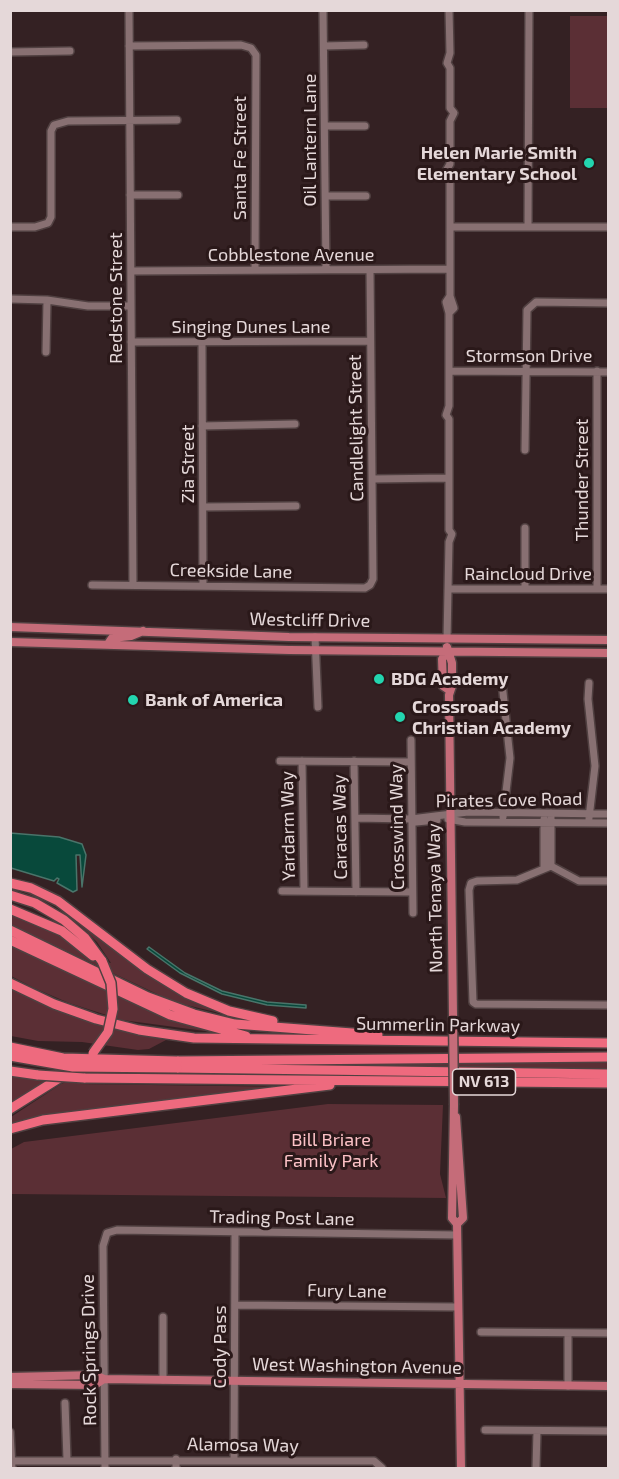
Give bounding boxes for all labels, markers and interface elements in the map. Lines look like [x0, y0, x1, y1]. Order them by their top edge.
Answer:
street label: Oil Lantern Lane [299, 74, 321, 206]
street label: Santa Fe Street [229, 96, 251, 220]
place label: Helen Marie Smith Elementary School [417, 142, 577, 184]
marker: Helen Marie Smith Elementary School [582, 156, 596, 170]
street label: Redstone Street [105, 232, 127, 364]
street label: Cobblestone Avenue [208, 244, 374, 266]
street label: Singing Dunes Lane [172, 316, 330, 338]
street label: Stormson Drive [466, 345, 592, 367]
street label: Candlelight Street [344, 354, 368, 502]
street label: Thunder Street [571, 419, 593, 541]
street label: Zia Street [177, 425, 199, 503]
street label: Creekside Lane [170, 559, 292, 583]
street label: Raincloud Drive [464, 563, 592, 585]
street label: Westcliff Drive [250, 608, 370, 632]
place label: BDG Academy [391, 668, 508, 690]
marker: BDG Academy [372, 672, 386, 686]
place label: Bank of America [145, 689, 283, 711]
marker: Bank of America [126, 693, 140, 707]
place label: Crossroads Christian Academy [412, 696, 571, 738]
marker: Crossroads Christian Academy [393, 710, 407, 724]
street label: Crosswind Way [385, 764, 409, 890]
street label: Yardarm Way [276, 771, 300, 881]
street label: Caracas Way [328, 774, 352, 880]
street label: Pirates Cove Road [435, 788, 583, 812]
street label: North Tenaya Way [423, 823, 447, 973]
street label: Summerlin Parkway [356, 1013, 520, 1037]
road number: NV 613 [452, 1069, 516, 1095]
park label: Bill Briare Family Park [284, 1129, 378, 1172]
street label: Trading Post Lane [209, 1206, 355, 1230]
street label: Rock Springs Drive [77, 1274, 101, 1426]
street label: Fury Lane [307, 1280, 387, 1302]
street label: Cody Pass [209, 1305, 231, 1389]
street label: West Washington Avenue [252, 1353, 462, 1379]
street label: Alamosa Way [187, 1433, 299, 1457]

